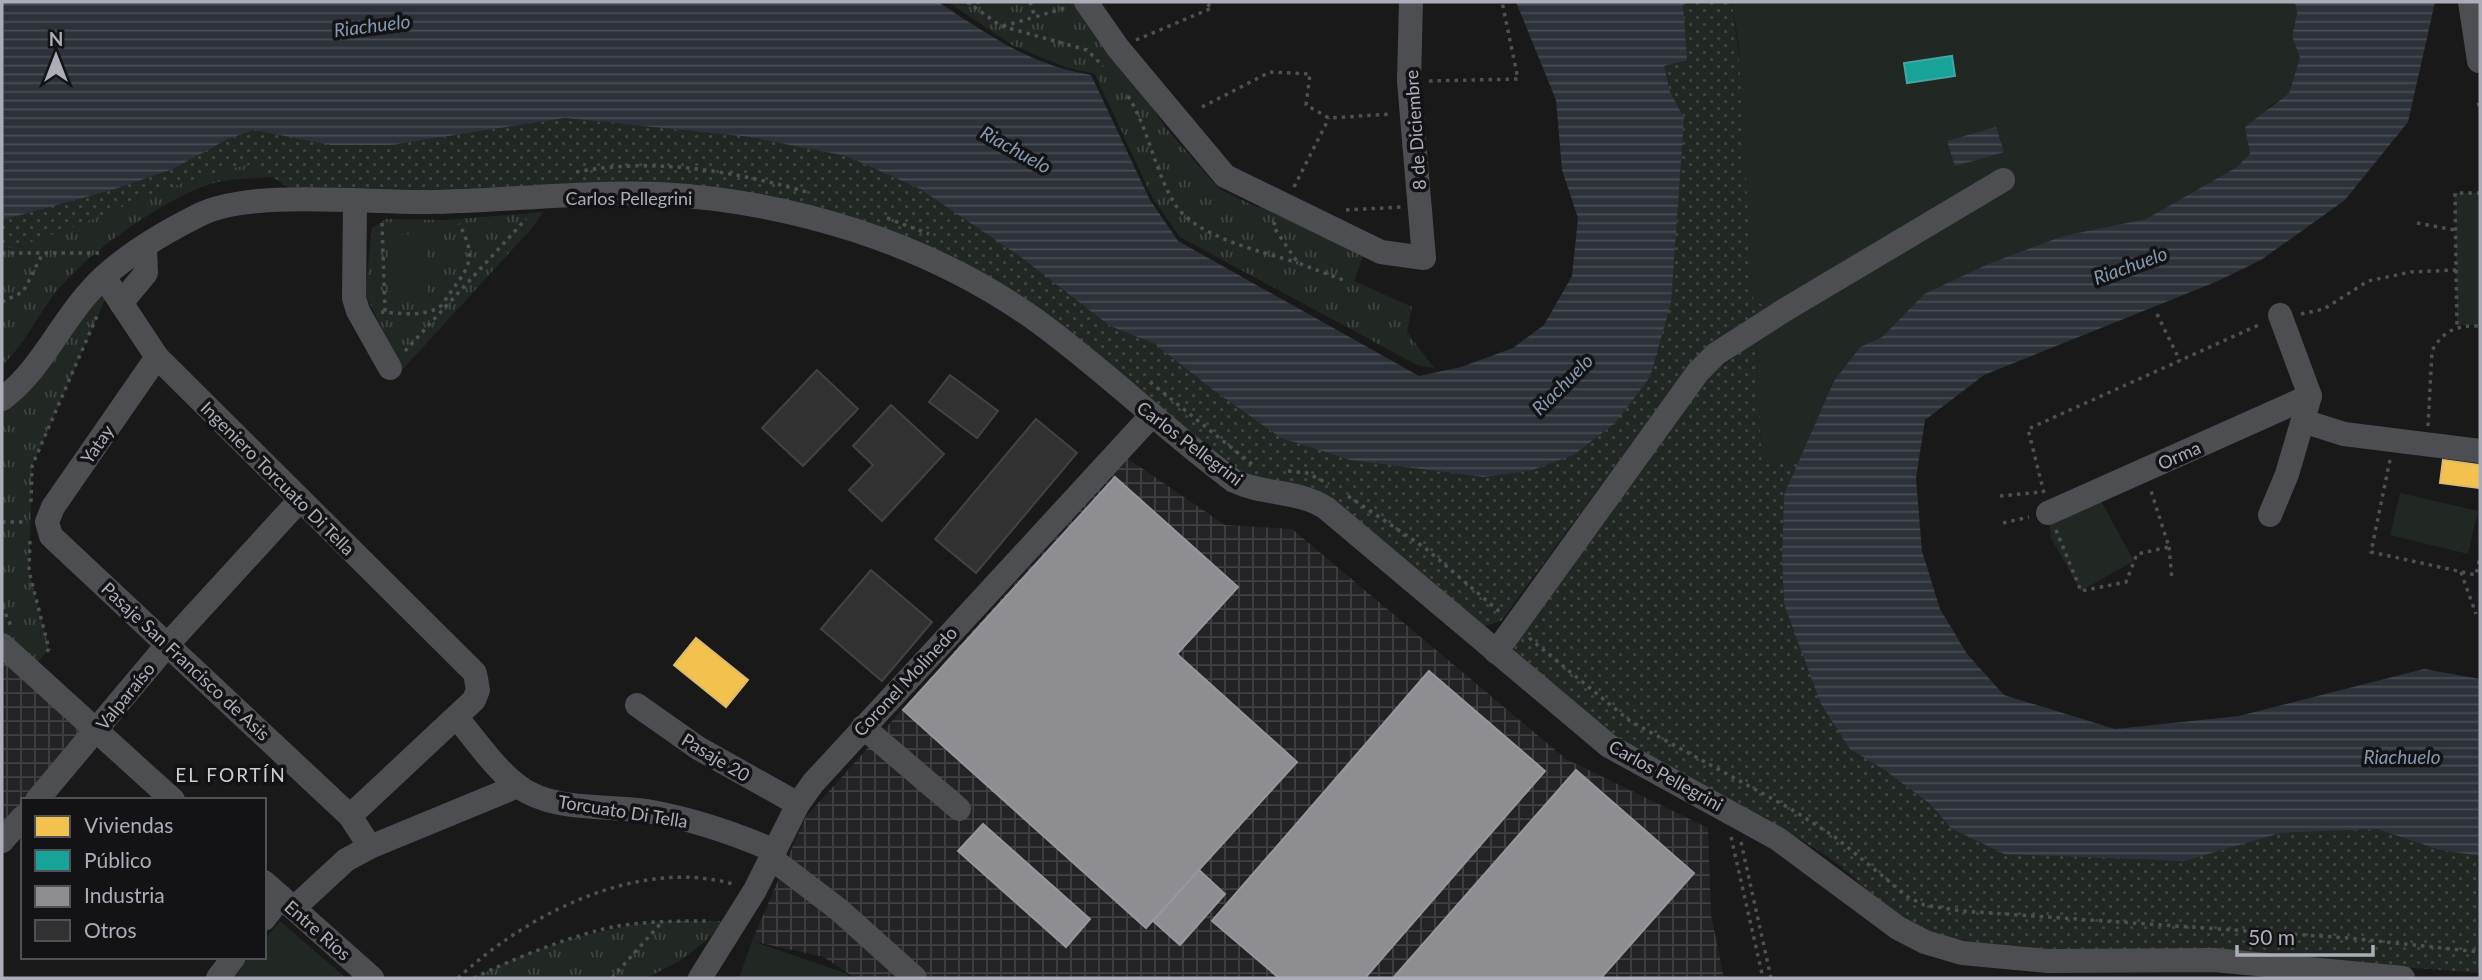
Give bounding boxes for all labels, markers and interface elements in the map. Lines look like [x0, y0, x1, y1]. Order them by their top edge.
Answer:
water label: Riachuelo [332, 9, 412, 41]
north arrow [21, 21, 91, 91]
text: N [49, 27, 63, 50]
street label: 8 de Diciembre [1400, 69, 1430, 191]
water label: Riachuelo [977, 120, 1055, 178]
street label: Carlos Pellegrini [566, 187, 692, 209]
water label: Riachuelo [2090, 241, 2170, 289]
water label: Riachuelo [1527, 349, 1597, 419]
street label: Ingeniero Torcuato Di Tella [196, 396, 360, 560]
street label: Carlos Pellegrini [1133, 396, 1247, 490]
street label: Yatay [76, 420, 119, 468]
street label: Orma [2154, 436, 2204, 474]
street label: Pasaje San Francisco de Asis [97, 577, 275, 745]
street label: Coronel Molinedo [849, 622, 961, 740]
street label: Valparaíso [91, 658, 159, 734]
street label: Pasaje 20 [678, 728, 754, 786]
street label: Carlos Pellegrini [1605, 735, 1727, 815]
water label: Riachuelo [2363, 745, 2441, 768]
district label: EL FORTÍN [175, 763, 287, 786]
street label: Torcuato Di Tella [557, 790, 689, 832]
legend [21, 798, 266, 959]
text: Viviendas [84, 812, 173, 837]
text: Público [84, 847, 152, 872]
text: Industria [84, 882, 165, 907]
street label: Entre Ríos [280, 895, 356, 965]
scale bar [2237, 914, 2374, 958]
text: Otros [84, 917, 137, 942]
text: 50 m [2248, 924, 2295, 949]

